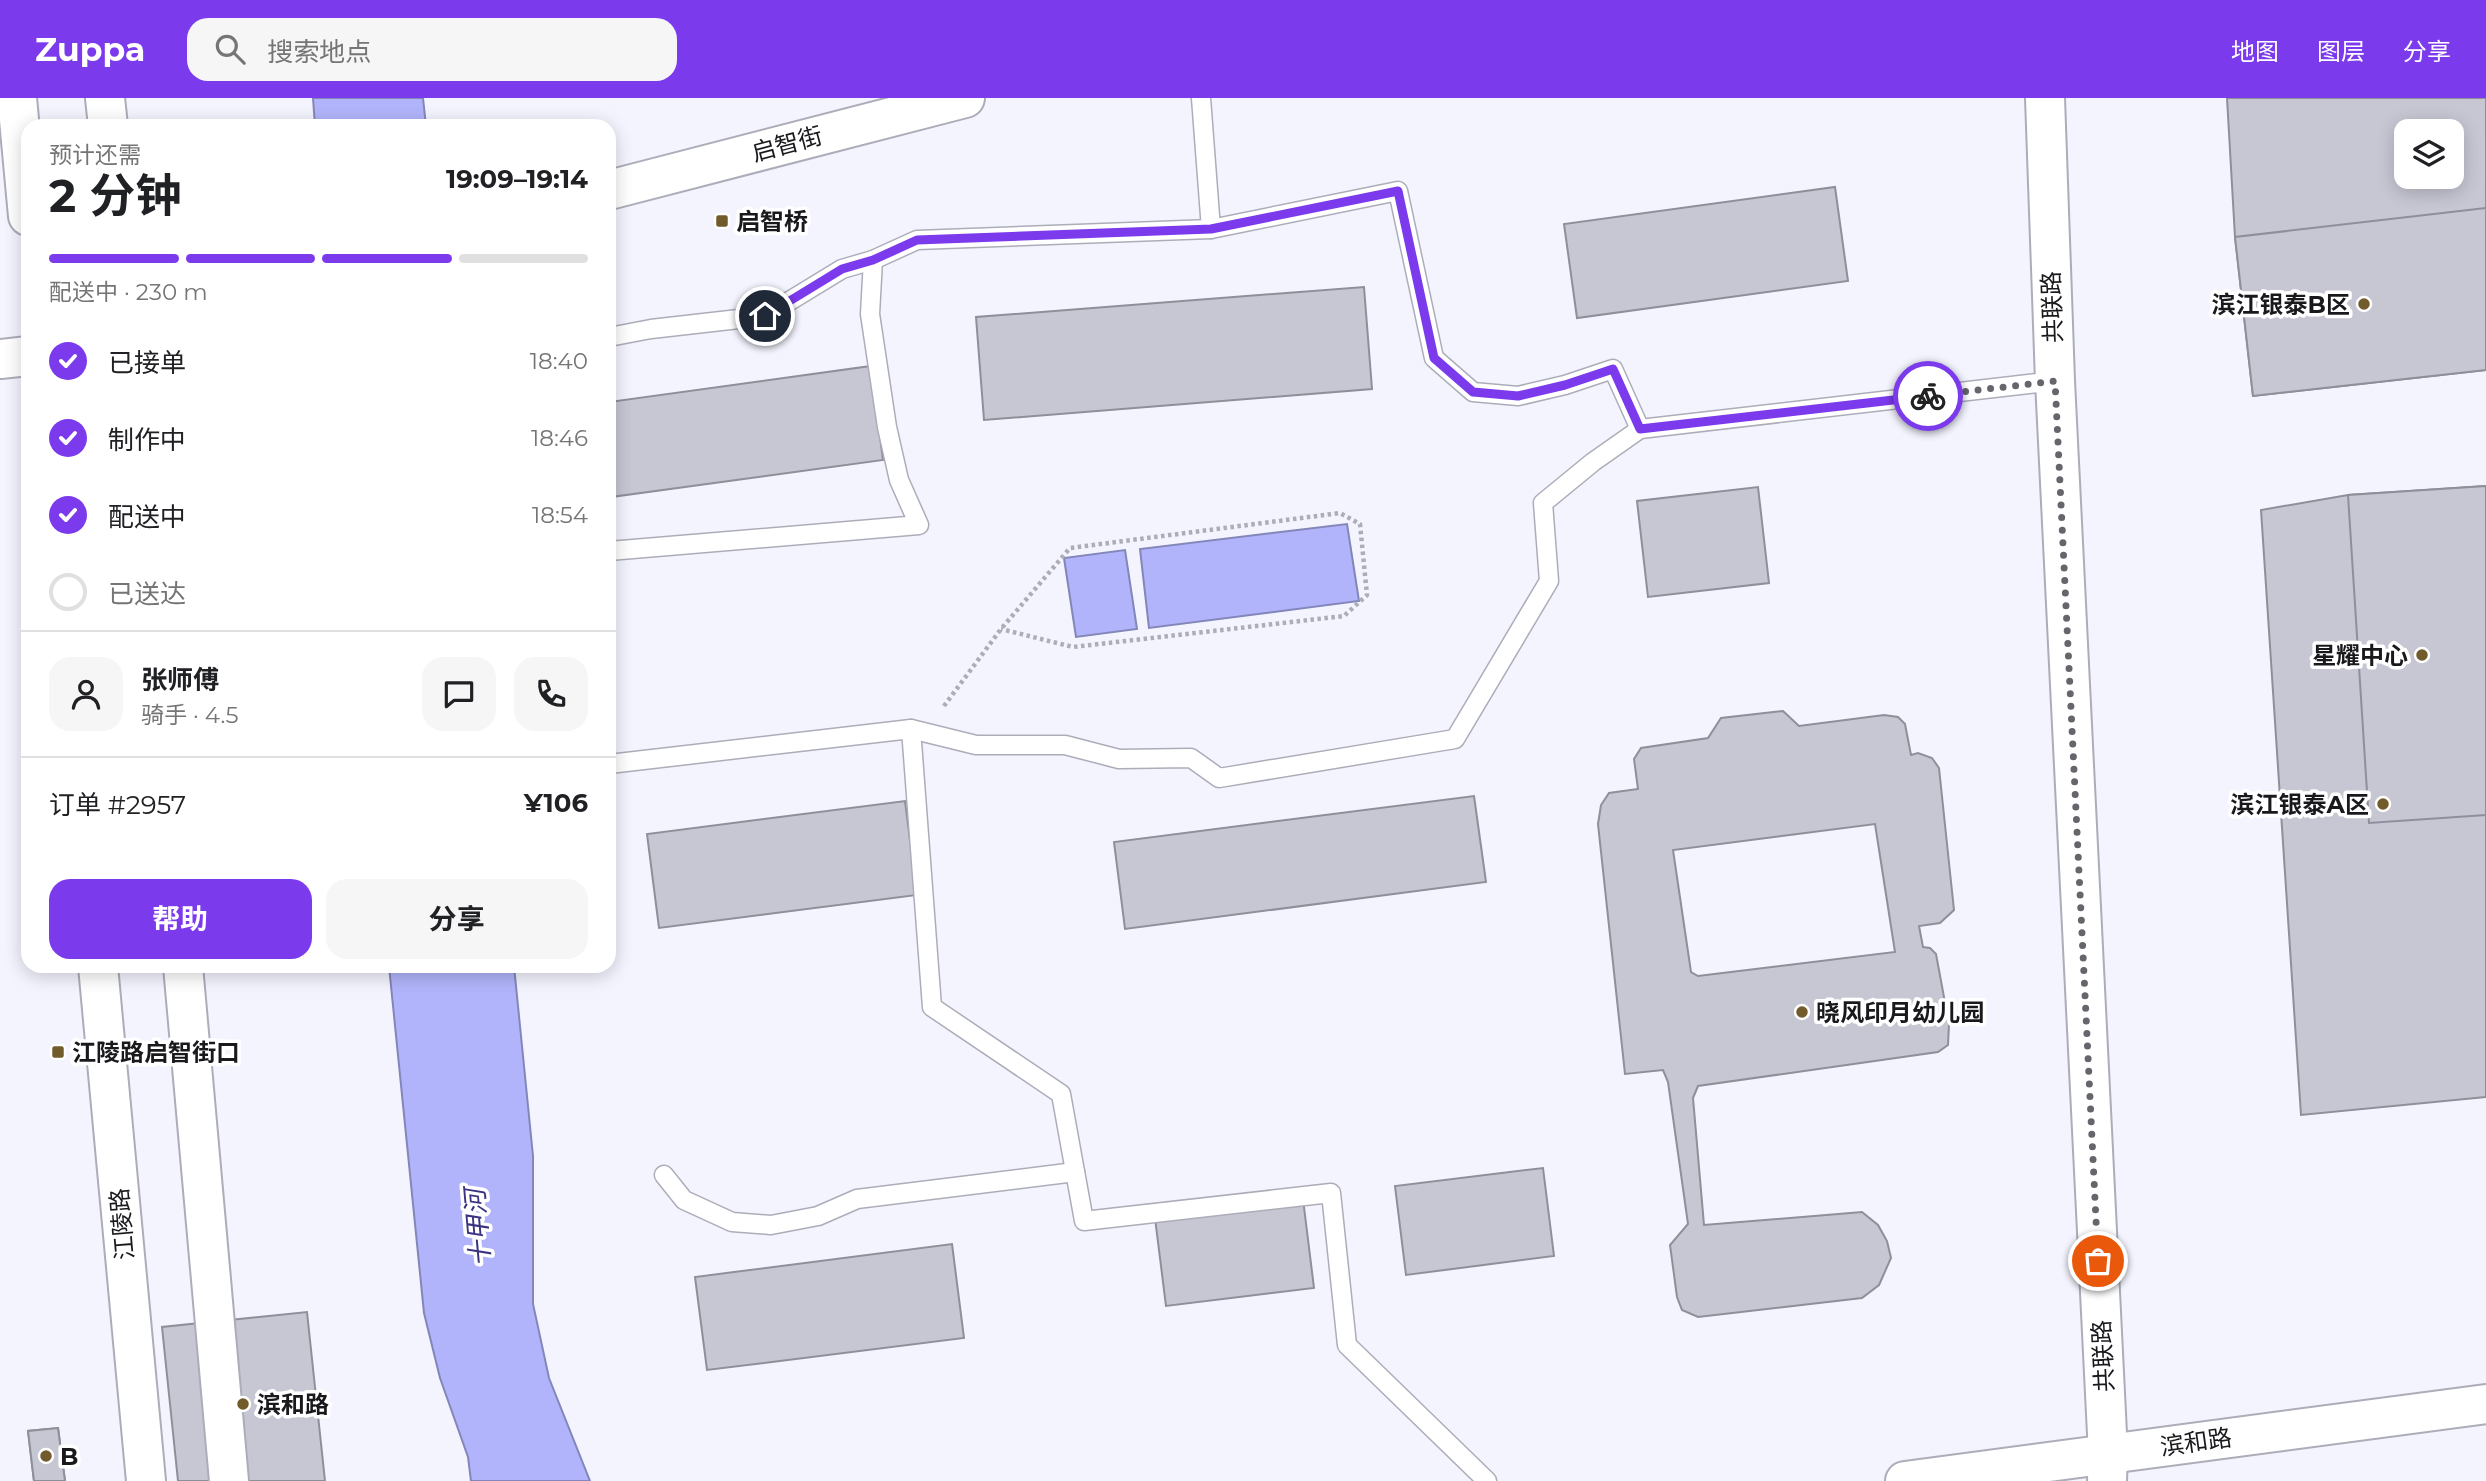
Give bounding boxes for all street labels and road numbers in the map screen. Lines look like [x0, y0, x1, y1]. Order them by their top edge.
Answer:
street label: 启智街 [748, 121, 826, 167]
street label: 共联路 [2036, 271, 2068, 343]
street label: 江陵路 [104, 1187, 140, 1261]
street label: 共联路 [2087, 1319, 2119, 1393]
street label: 滨和路 [2158, 1423, 2234, 1461]

